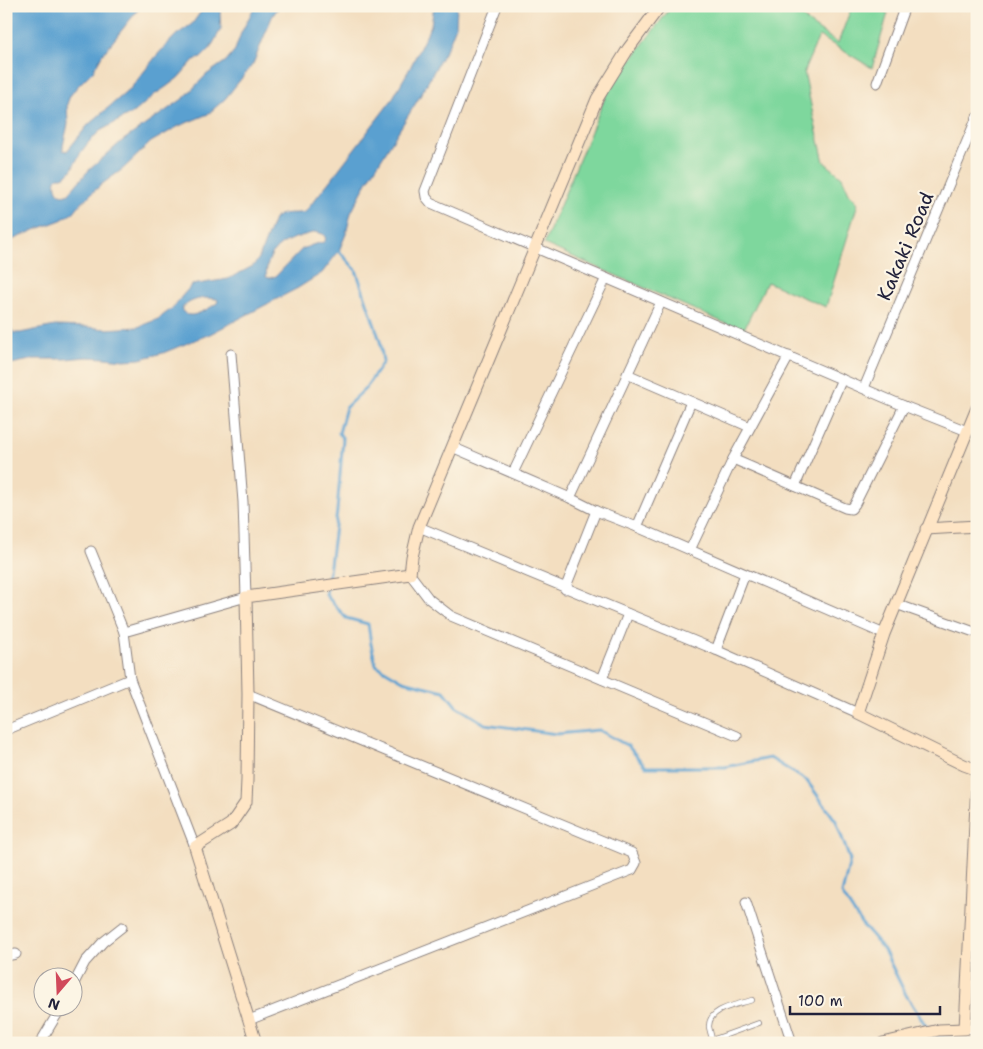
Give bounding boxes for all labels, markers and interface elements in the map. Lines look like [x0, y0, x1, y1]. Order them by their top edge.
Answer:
street label: Kakaki Road [871, 188, 940, 304]
north arrow [32, 966, 82, 1016]
scale bar [790, 984, 940, 1016]
text: 100 m [798, 991, 843, 1011]
text: N [46, 994, 62, 1015]

